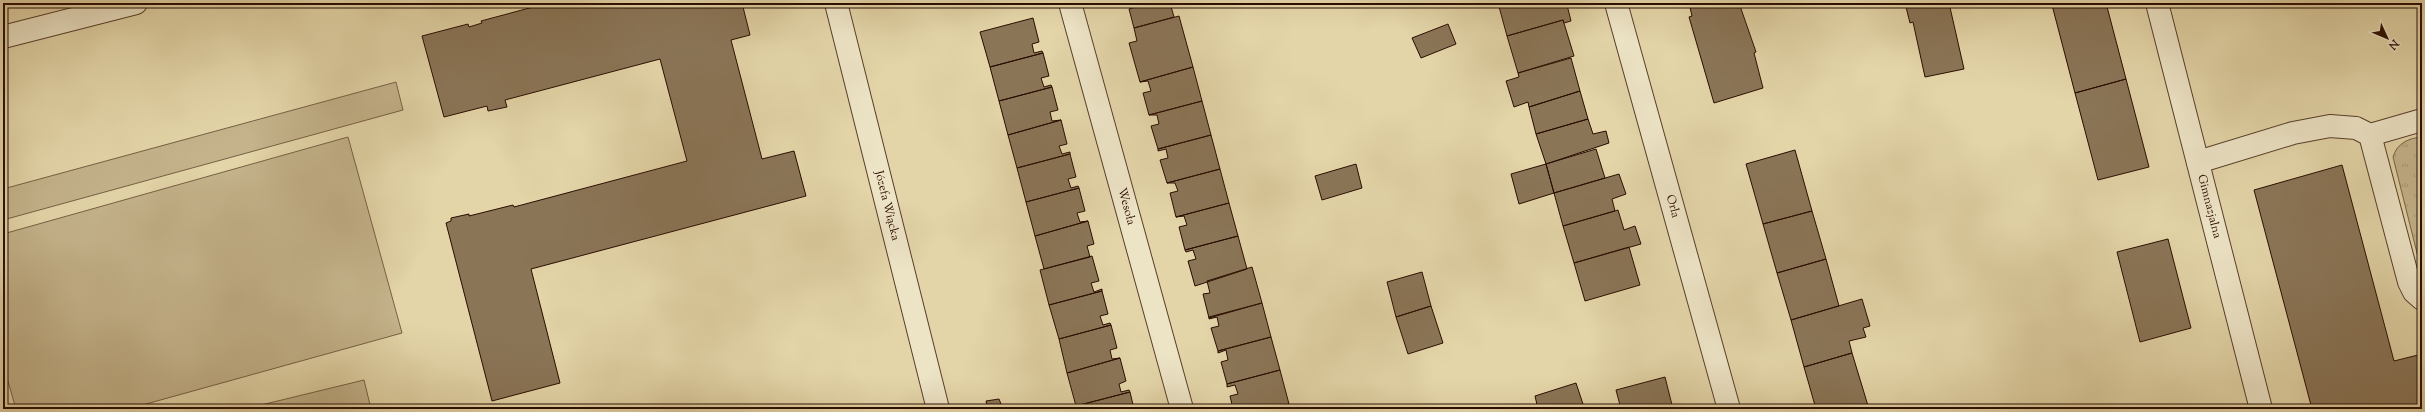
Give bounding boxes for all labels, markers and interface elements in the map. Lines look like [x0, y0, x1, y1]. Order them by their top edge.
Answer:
north arrow [2367, 18, 2407, 58]
text: N [2385, 35, 2403, 53]
street label: Józefa Wiącka [869, 168, 904, 243]
street label: Gimnazjalna [2192, 173, 2226, 241]
street label: Wesoła [1112, 186, 1140, 228]
street label: Orla [1661, 192, 1685, 220]

